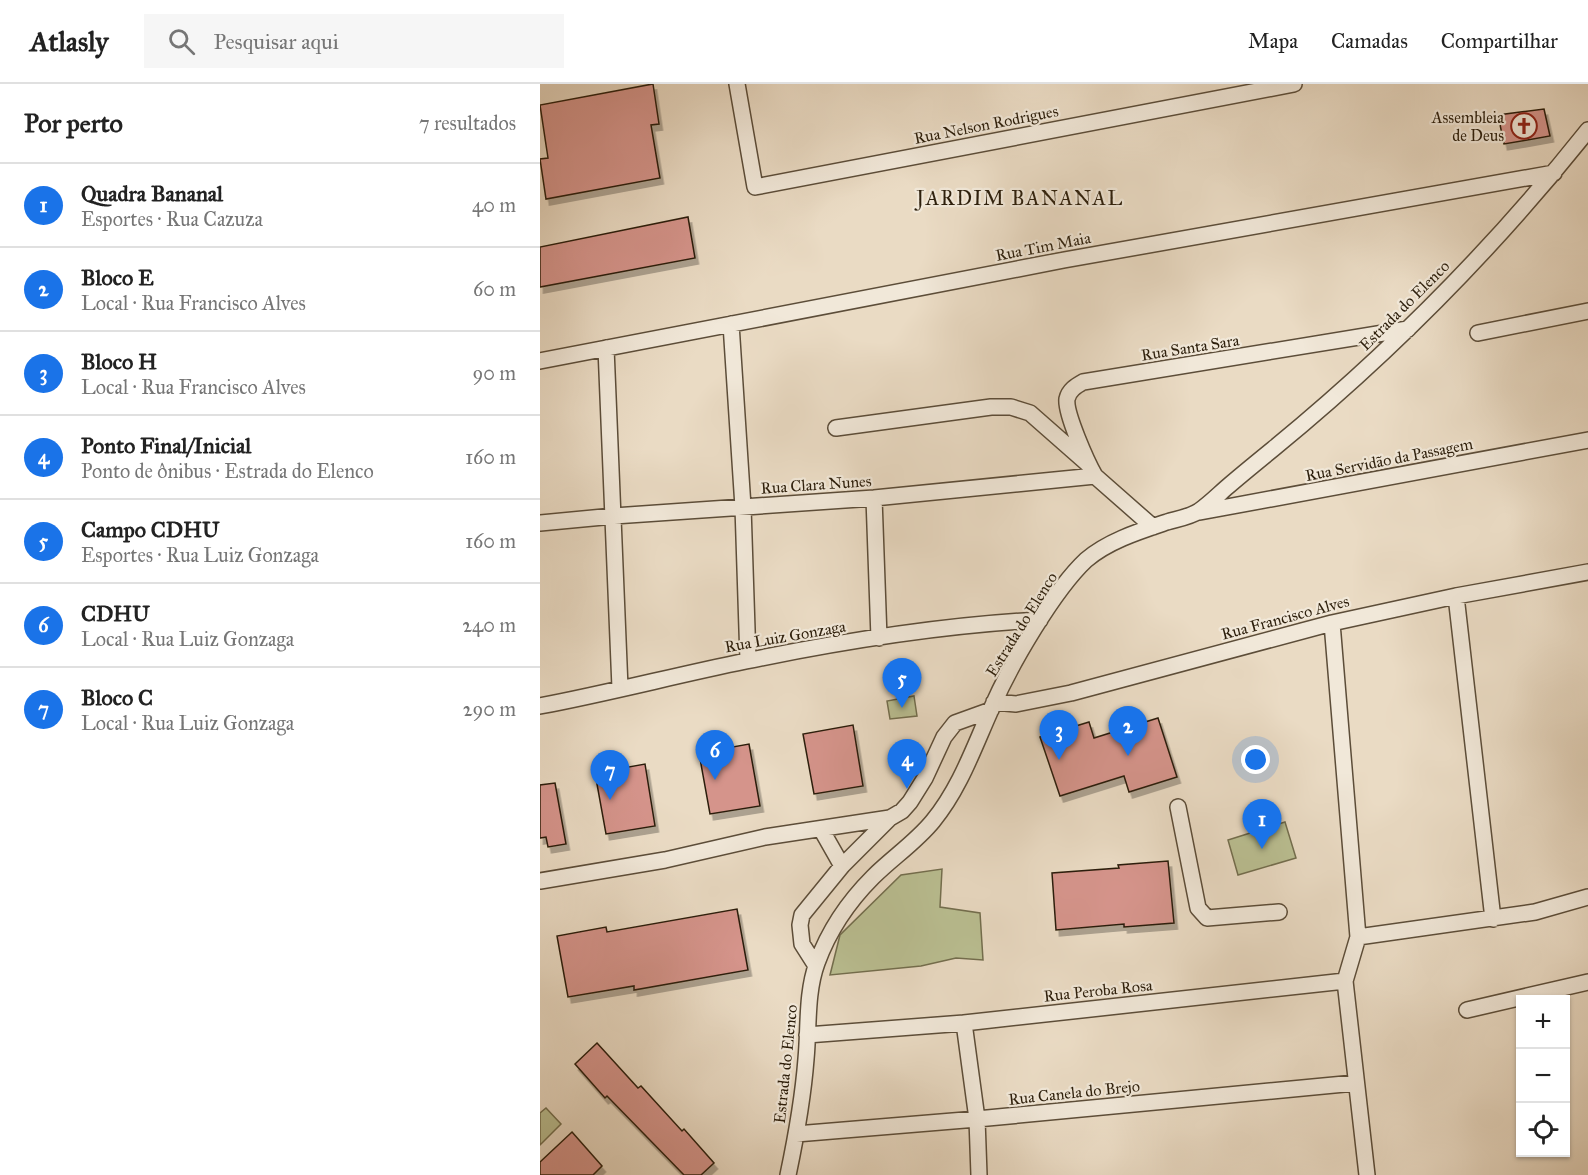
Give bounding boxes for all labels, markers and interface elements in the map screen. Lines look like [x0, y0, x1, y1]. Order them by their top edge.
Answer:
search box [144, 14, 564, 68]
text: Atlasly [30, 24, 108, 59]
icon: search [165, 25, 198, 58]
text: Pesquisar aqui [213, 28, 339, 55]
text: Mapa [1248, 28, 1298, 54]
text: Camadas [1331, 28, 1408, 54]
text: Compartilhar [1441, 28, 1558, 54]
street label: Rua Nelson Rodrigues [912, 101, 1060, 149]
text: Por perto [24, 107, 123, 139]
place label: Assembleia de Deus [1431, 108, 1504, 145]
text: 7 resultados [419, 111, 516, 135]
church icon: Assembleia de Deus [1509, 111, 1539, 141]
text: Quadra Bananal [81, 180, 223, 207]
district label: JARDIM BANANAL [914, 186, 1124, 211]
text: 1 [40, 193, 47, 217]
text: 40 m [472, 193, 516, 217]
text: Esportes · Rua Cazuza [81, 207, 263, 231]
street label: Rua Tim Maia [994, 228, 1093, 265]
street label: Estrada do Elenco [1355, 256, 1453, 354]
text: Bloco E [81, 264, 154, 291]
text: 2 [39, 277, 48, 301]
text: 60 m [473, 277, 516, 301]
text: Local · Rua Francisco Alves [81, 291, 306, 315]
street label: Rua Santa Sara [1140, 330, 1241, 365]
text: Bloco H [81, 348, 157, 375]
text: 3 [40, 361, 48, 385]
text: 90 m [473, 361, 516, 385]
text: Local · Rua Francisco Alves [81, 375, 306, 399]
text: Ponto Final/Inicial [81, 432, 251, 459]
street label: Rua Servidão da Passagem [1304, 434, 1475, 486]
text: 4 [38, 445, 49, 469]
text: 160 m [465, 445, 516, 469]
text: Ponto de ônibus · Estrada do Elenco [81, 459, 374, 483]
street label: Rua Clara Nunes [760, 471, 872, 498]
text: Campo CDHU [81, 516, 219, 543]
text: 5 [39, 529, 48, 553]
text: 160 m [465, 529, 516, 553]
text: Esportes · Rua Luiz Gonzaga [81, 543, 319, 567]
street label: Estrada do Elenco [982, 569, 1061, 680]
street label: Rua Francisco Alves [1219, 591, 1351, 644]
text: CDHU [81, 600, 150, 627]
text: 6 [38, 613, 49, 637]
text: 240 m [462, 613, 516, 637]
street label: Rua Luiz Gonzaga [723, 616, 847, 657]
text: Local · Rua Luiz Gonzaga [81, 627, 294, 651]
pin: 5 [882, 658, 922, 708]
text: Bloco C [81, 684, 153, 711]
text: 7 [38, 697, 49, 721]
text: 290 m [463, 697, 516, 721]
pin: 2 [1108, 706, 1148, 756]
pin: 3 [1040, 710, 1078, 760]
text: Local · Rua Luiz Gonzaga [81, 711, 294, 735]
pin: 6 [696, 730, 735, 780]
pin: 4 [888, 740, 926, 789]
your location [1241, 745, 1270, 774]
pin: 7 [590, 750, 630, 800]
pin: 1 [1242, 800, 1282, 849]
street label: Rua Peroba Rosa [1043, 975, 1154, 1006]
map controls [1516, 995, 1570, 1157]
button: + [1516, 995, 1570, 1049]
street label: Estrada do Elenco [770, 1004, 801, 1125]
button: − [1516, 1049, 1570, 1103]
street label: Rua Canela do Brejo [1007, 1076, 1141, 1109]
button: locate [1516, 1103, 1570, 1157]

